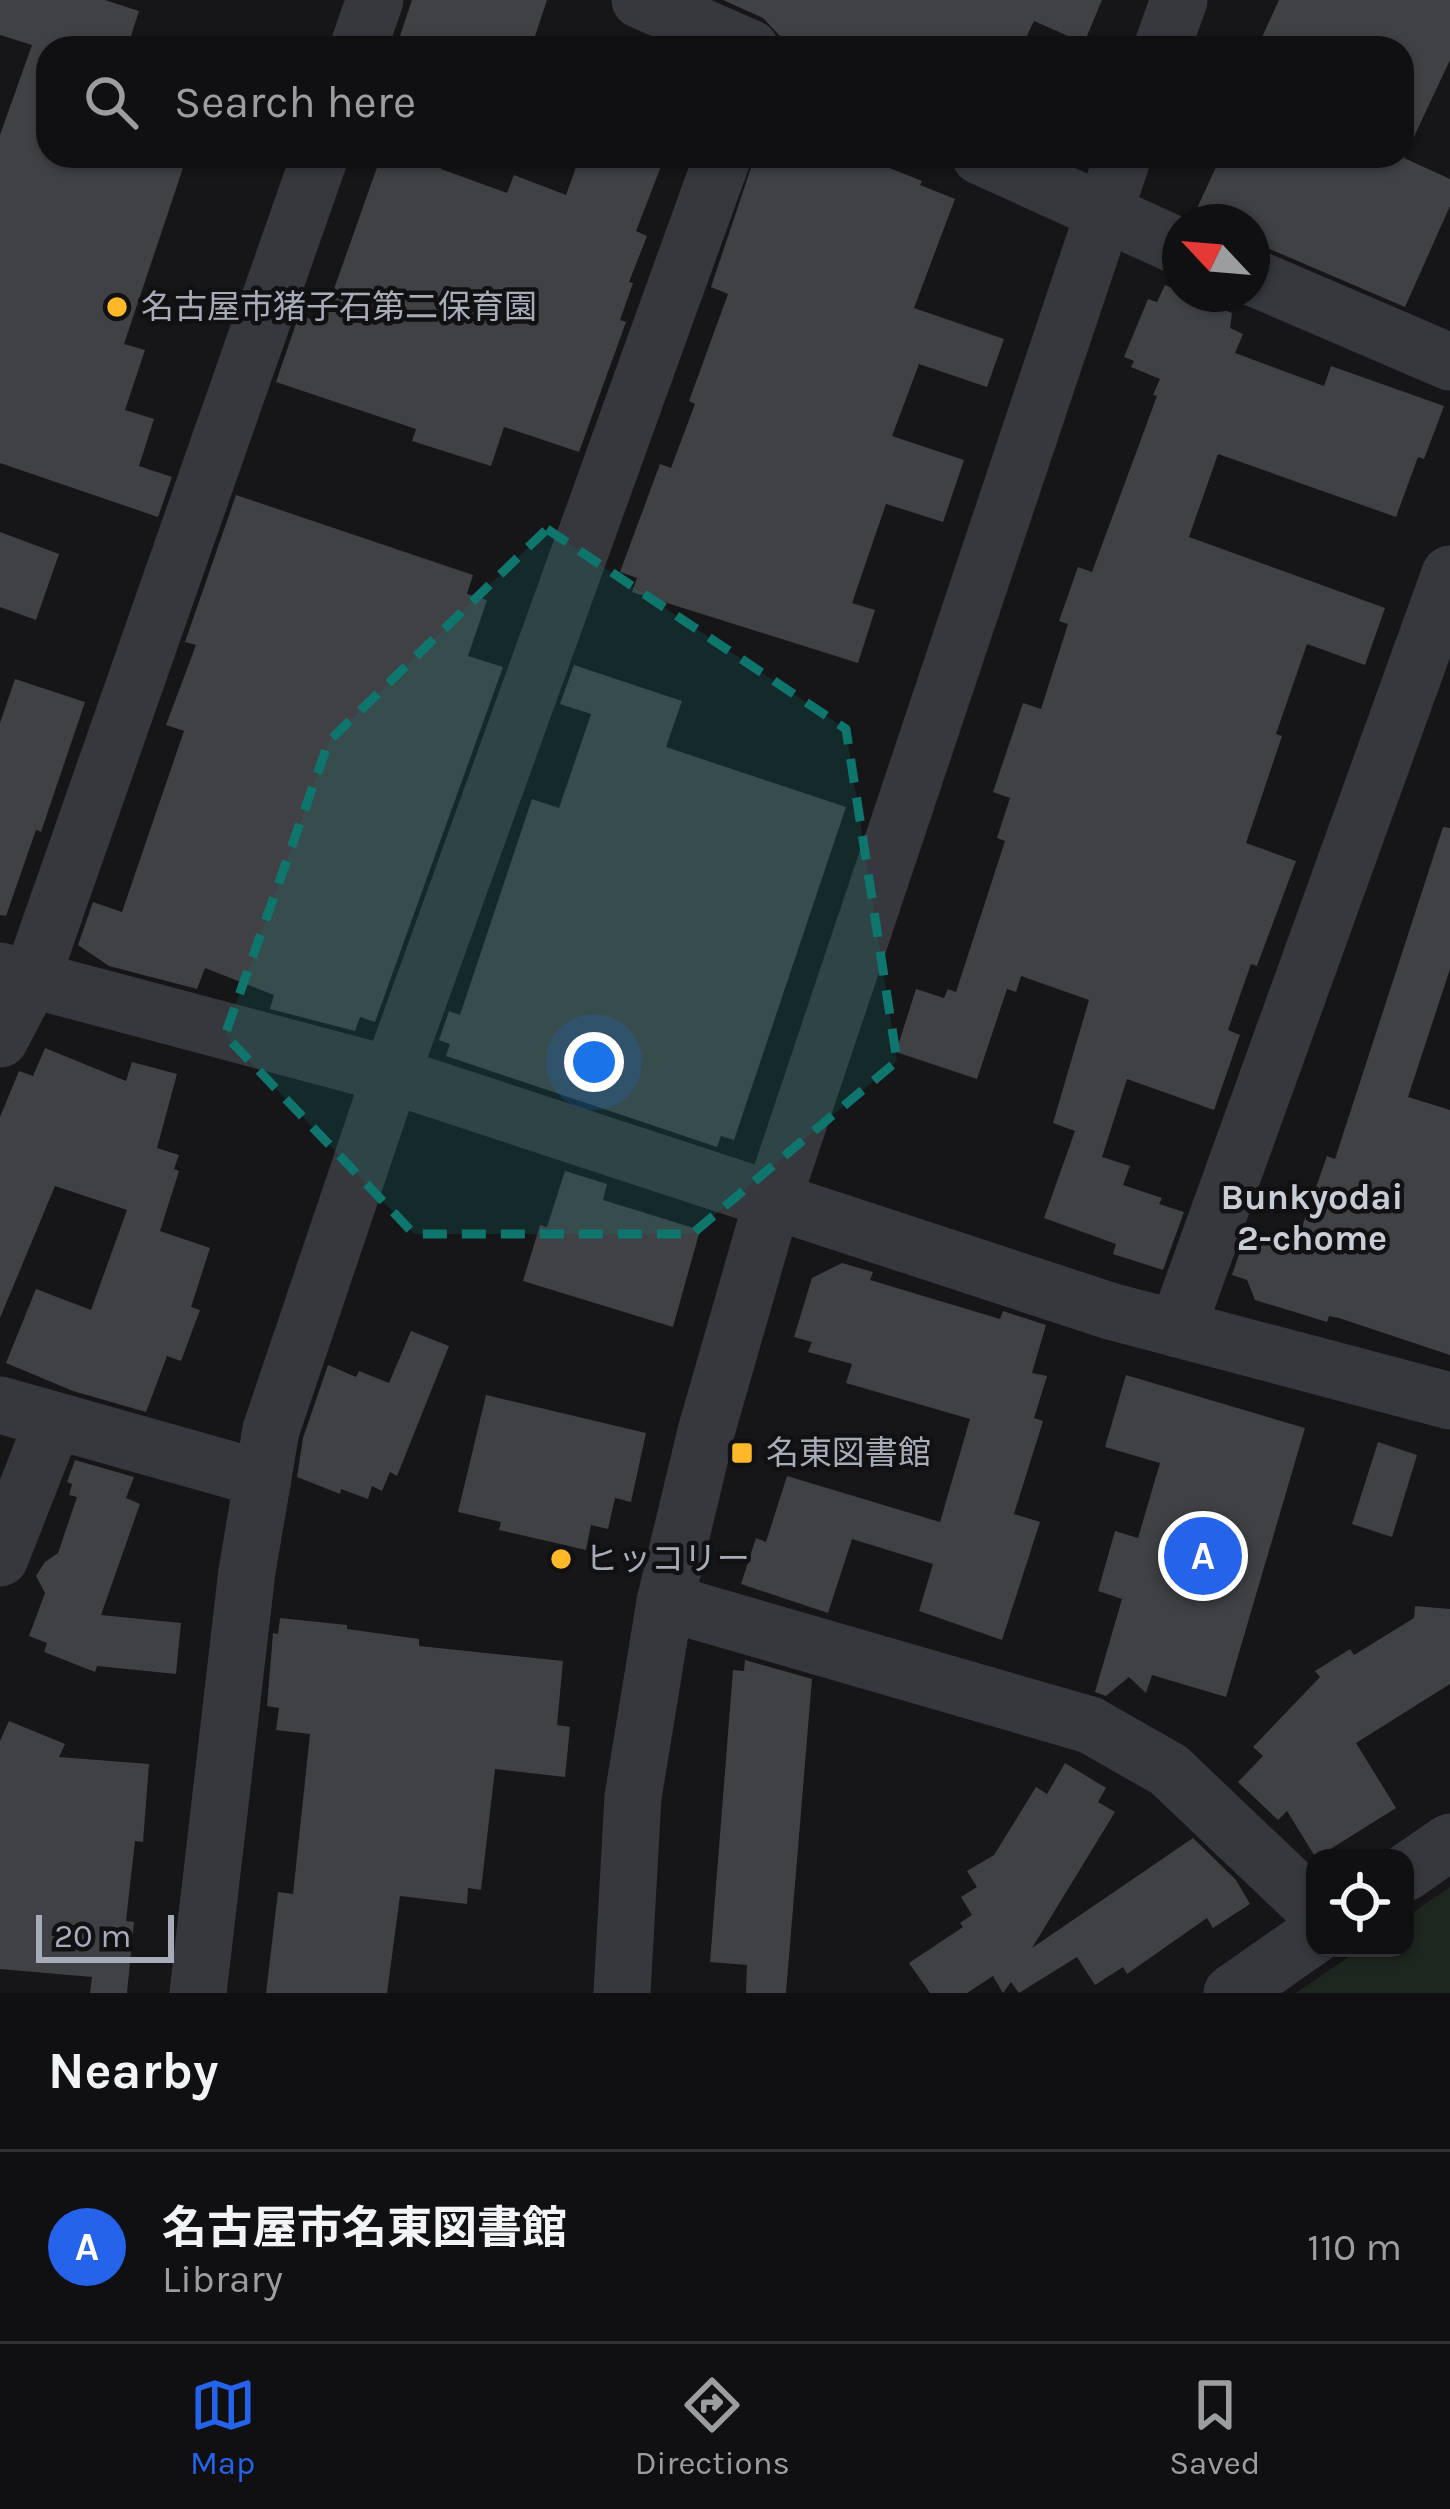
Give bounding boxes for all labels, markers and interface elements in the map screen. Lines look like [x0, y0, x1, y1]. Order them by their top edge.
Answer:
search box [36, 36, 1414, 168]
icon: search [78, 69, 144, 135]
text: Search here [174, 76, 416, 128]
north arrow [1162, 204, 1270, 312]
place label: 名古屋市猪子石第二保育園 [141, 288, 537, 326]
marker: 名古屋市猪子石第二保育園 [104, 294, 130, 320]
your location [564, 1032, 624, 1092]
district label: Bunkyodai 2-chome [1221, 1176, 1403, 1259]
place label: 名東図書館 [766, 1434, 931, 1472]
marker: 名東図書館 [729, 1440, 755, 1466]
pin: A [1164, 1511, 1242, 1601]
place label: ヒッコリー [585, 1540, 750, 1578]
marker: ヒッコリー [548, 1546, 574, 1572]
map controls [1306, 1849, 1414, 1957]
button: locate [1306, 1849, 1414, 1957]
scale bar [36, 1909, 174, 1962]
text: 20 m [54, 1917, 131, 1955]
text: Nearby [48, 2041, 218, 2101]
text: 名古屋市名東図書館 [162, 2202, 567, 2254]
text: A [75, 2224, 99, 2270]
text: 110 m [1307, 2224, 1402, 2270]
text: Library [162, 2256, 283, 2302]
tab: Map [190, 2372, 256, 2482]
tab: Directions [635, 2372, 790, 2482]
tab: Saved [1169, 2372, 1260, 2482]

